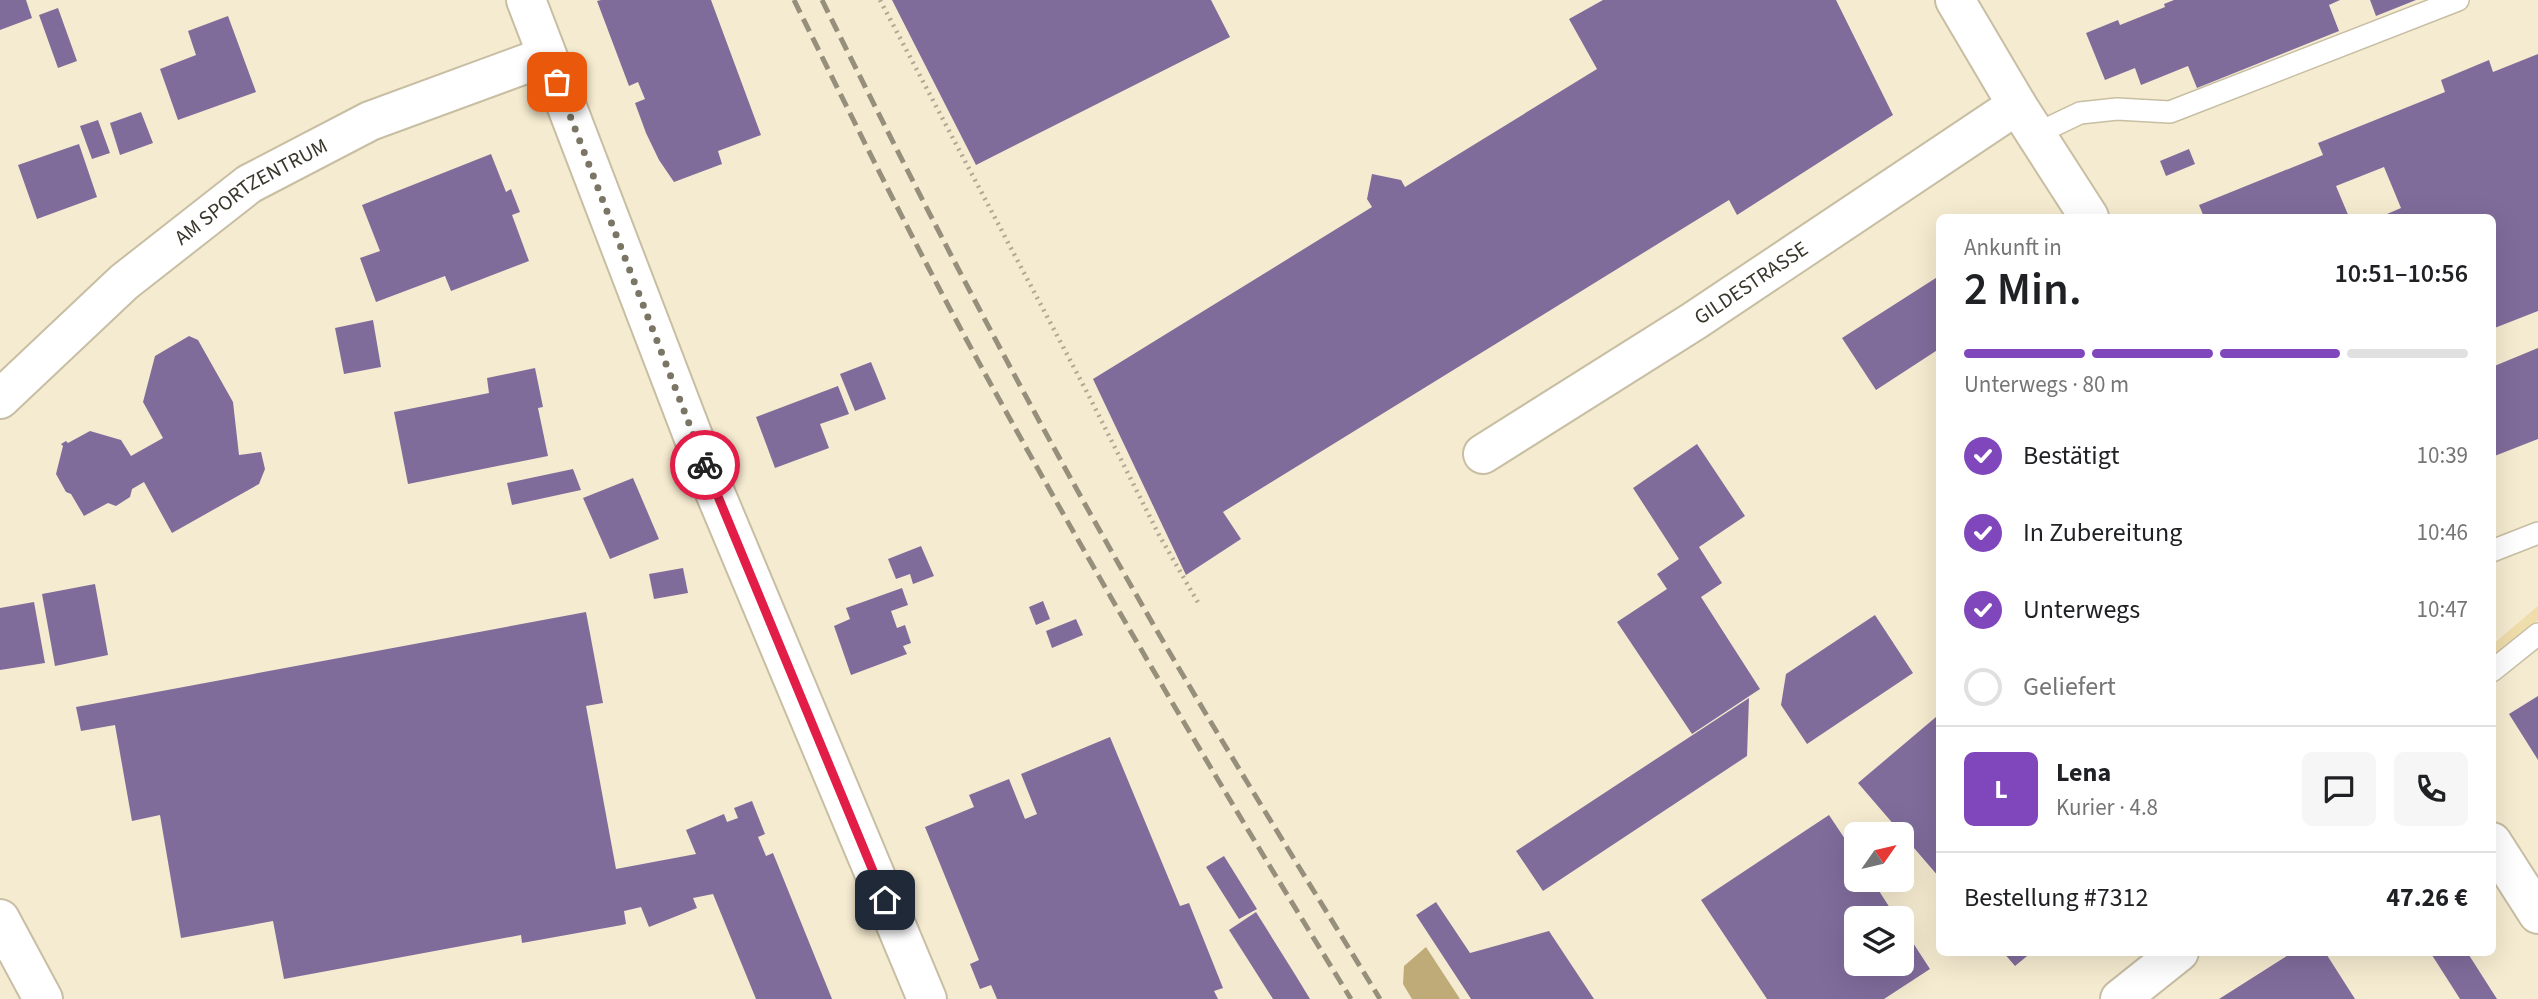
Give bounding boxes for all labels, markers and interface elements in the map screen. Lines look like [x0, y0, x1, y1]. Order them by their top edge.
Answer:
pin [527, 52, 587, 112]
icon: bag [538, 63, 576, 101]
street label: AM SPORTZENTRUM [168, 131, 333, 252]
text: Ankunft in [1964, 231, 2062, 264]
street label: GILDESTRASSE [1688, 234, 1814, 332]
text: 10:51–10:56 [2335, 255, 2468, 292]
text: 2 Min. [1964, 257, 2082, 322]
text: Unterwegs · 80 m [1964, 368, 2129, 401]
courier [670, 430, 740, 500]
icon: check [1964, 437, 2002, 475]
text: Bestätigt [2023, 437, 2120, 474]
text: 10:39 [2417, 439, 2468, 472]
icon: bike [686, 446, 724, 484]
icon: check [1964, 514, 2002, 552]
text: In Zubereitung [2023, 514, 2182, 551]
text: 10:46 [2417, 516, 2468, 549]
icon: check [1964, 591, 2002, 629]
text: Unterwegs [2023, 591, 2140, 628]
text: 10:47 [2417, 593, 2468, 626]
text: Geliefert [2023, 668, 2116, 705]
button: chat [2302, 752, 2376, 826]
button: phone [2394, 752, 2468, 826]
text: Lena [2056, 754, 2111, 791]
text: L [1994, 771, 2008, 808]
text: Kurier · 4.8 [2056, 791, 2158, 824]
north arrow [1844, 822, 1914, 892]
map controls [1844, 822, 1914, 976]
pin [855, 870, 915, 930]
text: Bestellung #7312 [1964, 879, 2148, 916]
text: 47.26 € [2386, 879, 2468, 916]
icon: home [866, 881, 904, 919]
button: layers [1844, 906, 1914, 976]

